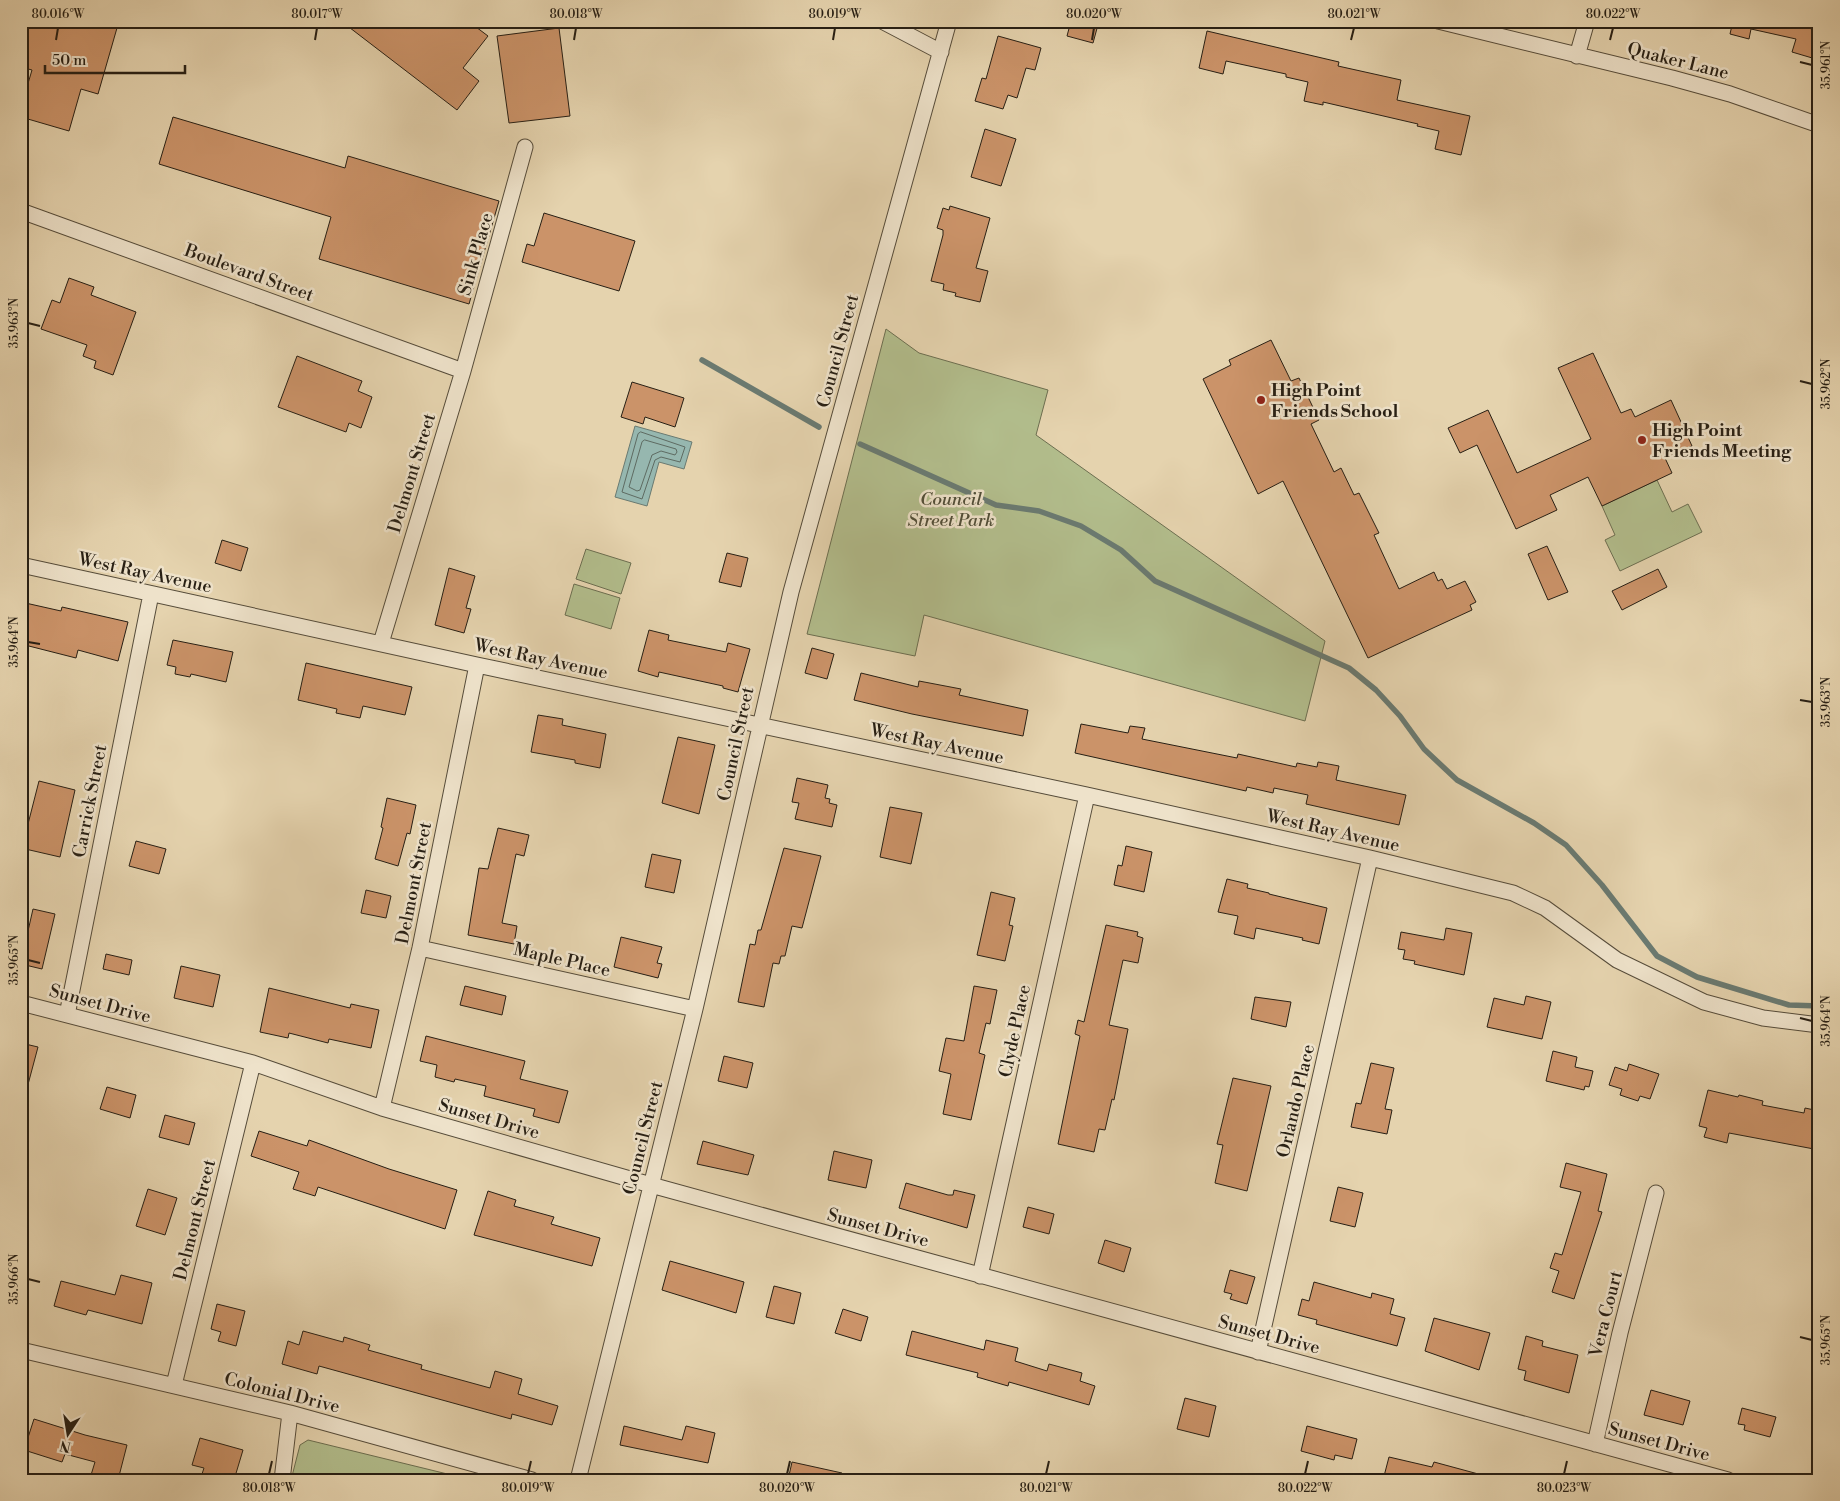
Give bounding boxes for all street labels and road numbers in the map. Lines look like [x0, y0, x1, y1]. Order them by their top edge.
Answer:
street label: Quaker Lane [1625, 37, 1731, 85]
street label: Sink Place [453, 210, 499, 298]
street label: Boulevard Street [180, 239, 317, 307]
street label: Council Street [812, 291, 864, 410]
street label: Delmont Street [383, 410, 441, 536]
street label: West Ray Avenue [75, 547, 214, 598]
street label: West Ray Avenue [471, 633, 610, 684]
street label: Council Street [713, 684, 759, 803]
street label: West Ray Avenue [867, 718, 1006, 769]
street label: Carrick Street [68, 742, 112, 860]
street label: West Ray Avenue [1263, 804, 1402, 858]
street label: Delmont Street [391, 819, 437, 946]
street label: Maple Place [511, 938, 613, 982]
street label: Sunset Drive [47, 979, 153, 1029]
street label: Clyde Place [994, 983, 1036, 1079]
street label: Orlando Place [1272, 1042, 1320, 1160]
street label: Council Street [618, 1078, 668, 1197]
street label: Sunset Drive [436, 1094, 542, 1144]
street label: Delmont Street [169, 1156, 221, 1283]
street label: Sunset Drive [825, 1203, 931, 1253]
street label: Vera Court [1584, 1268, 1628, 1361]
street label: Sunset Drive [1216, 1310, 1322, 1360]
street label: Colonial Drive [222, 1367, 342, 1419]
street label: Sunset Drive [1606, 1417, 1712, 1467]

